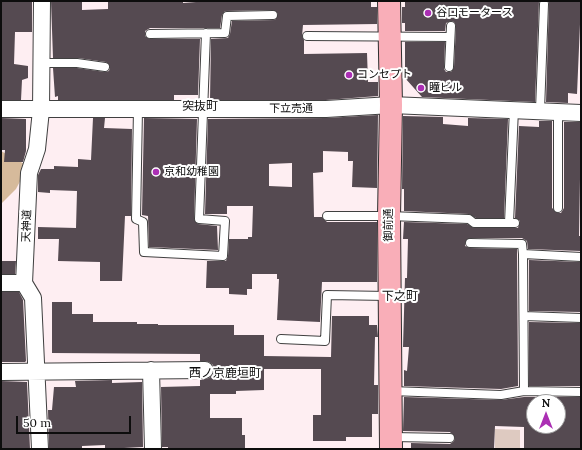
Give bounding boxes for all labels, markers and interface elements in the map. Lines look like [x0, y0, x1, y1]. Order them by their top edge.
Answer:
place label: 谷口モータース [436, 6, 513, 20]
marker: 谷口モータース [423, 8, 433, 18]
place label: コンセプト [357, 68, 412, 82]
marker: コンセプト [344, 70, 354, 80]
place label: 瞳ビル [429, 81, 462, 95]
marker: 瞳ビル [416, 83, 426, 93]
district label: 突抜町 [182, 100, 218, 114]
street label: 下立売通 [269, 102, 313, 116]
place label: 京和幼稚園 [164, 165, 219, 179]
marker: 京和幼稚園 [151, 167, 161, 177]
street label: 天神道 [20, 209, 34, 243]
street label: 御前通 [382, 209, 396, 241]
district label: 下之町 [382, 290, 418, 304]
district label: 西ノ京鹿垣町 [189, 367, 261, 381]
north arrow [526, 394, 566, 434]
text: N [542, 396, 550, 410]
scale bar [18, 408, 133, 434]
text: 50 m [23, 415, 51, 430]

